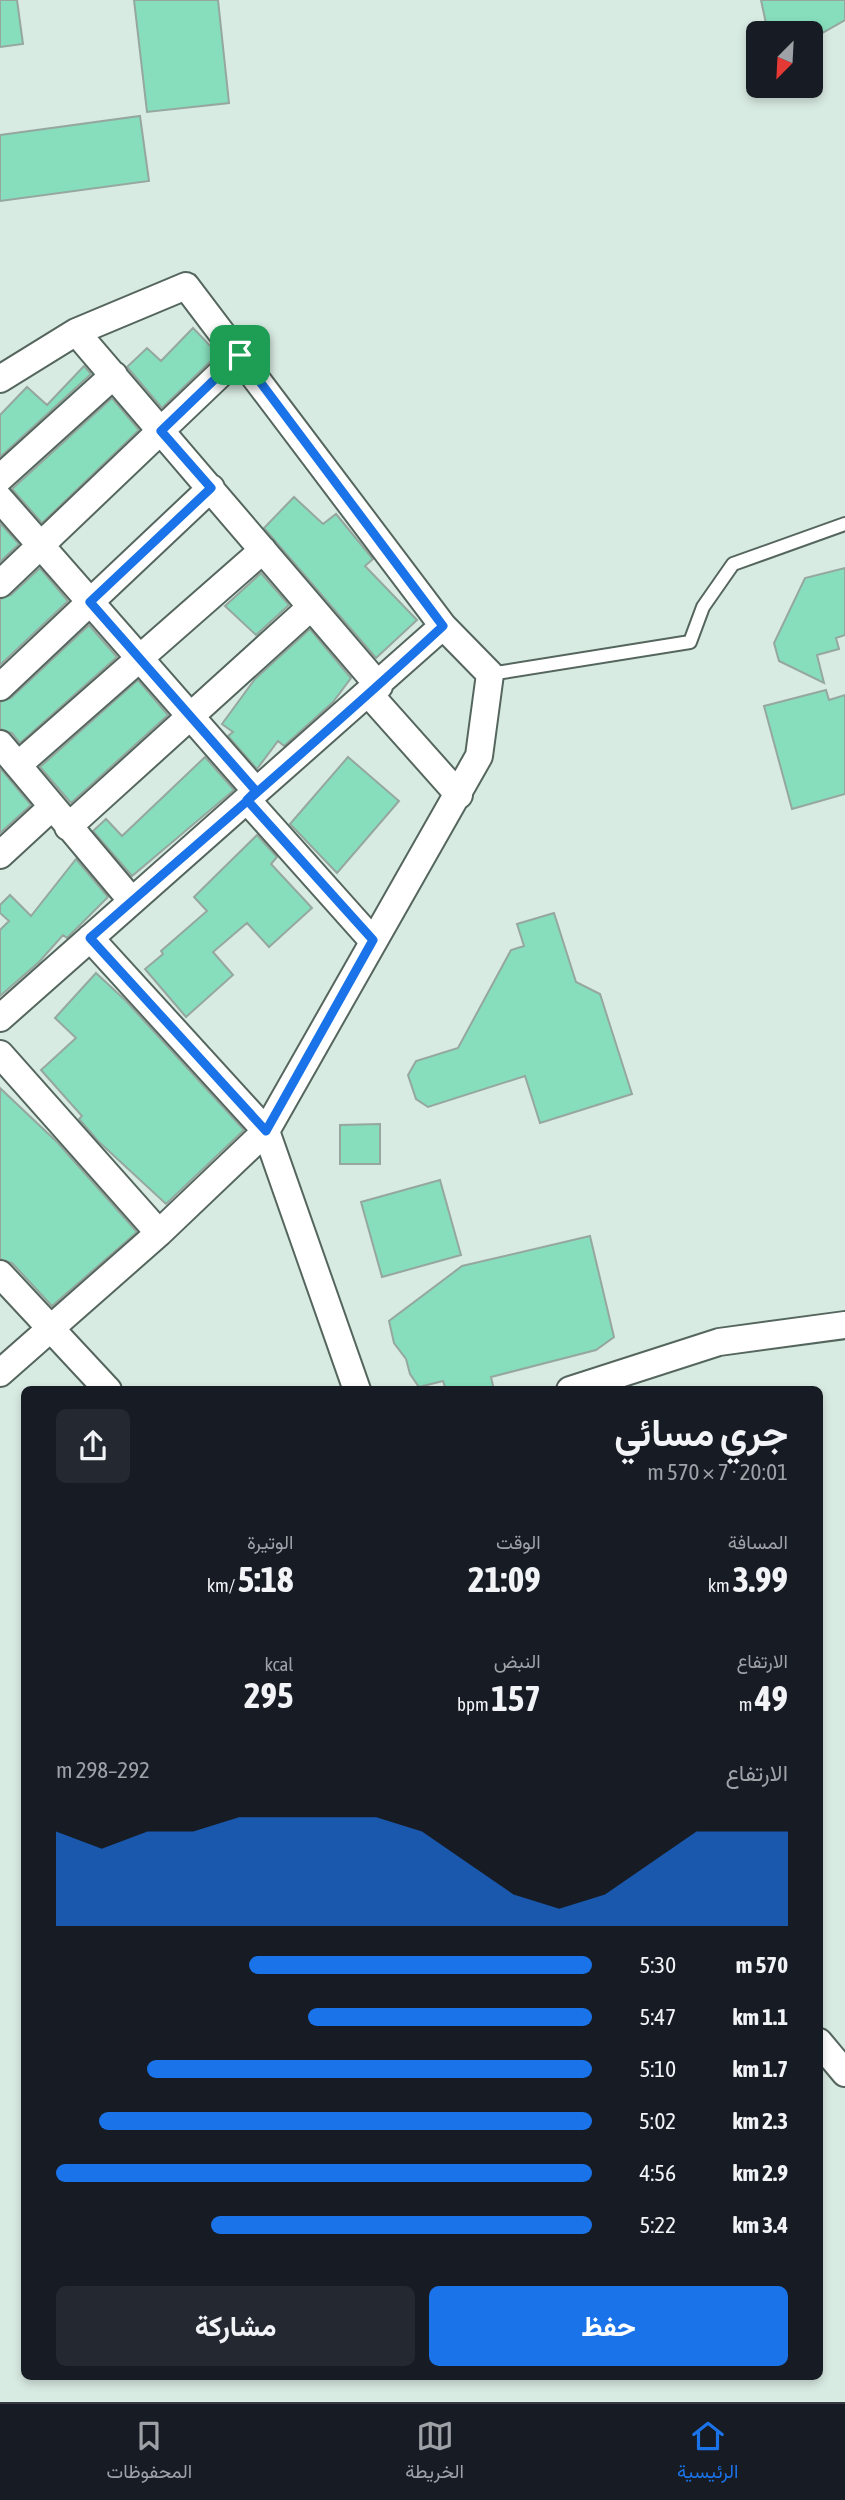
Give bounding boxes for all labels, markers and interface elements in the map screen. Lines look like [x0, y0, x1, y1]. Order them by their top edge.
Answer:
north arrow [746, 21, 822, 98]
map controls [746, 21, 823, 98]
pin [210, 325, 270, 385]
icon: arrive [221, 336, 259, 374]
button: share [56, 1409, 130, 1483]
text: جري مسائي [614, 1411, 788, 1454]
text: 20:01 · 7 × 570 m [647, 1459, 788, 1485]
text: الوتيرة [247, 1531, 293, 1553]
text: الوقت [496, 1531, 541, 1553]
text: المسافة [728, 1531, 788, 1553]
text: 5:18 [238, 1559, 293, 1599]
text: 21:09 [468, 1559, 541, 1599]
text: 3.99 [732, 1559, 788, 1599]
text: /km [207, 1574, 238, 1596]
text: km [708, 1574, 732, 1596]
text: النبض [494, 1650, 541, 1672]
text: الارتفاع [736, 1650, 788, 1672]
text: kcal [264, 1653, 293, 1675]
text: 295 [244, 1675, 293, 1715]
text: 157 [491, 1678, 541, 1718]
text: 49 [755, 1678, 788, 1718]
text: bpm [457, 1693, 491, 1715]
text: m [739, 1693, 755, 1715]
text: 292–298 m [56, 1757, 150, 1783]
text: الارتفاع [726, 1760, 788, 1786]
text: 5:30 [639, 1952, 676, 1978]
text: 570 m [736, 1952, 788, 1978]
text: 5:47 [639, 2004, 676, 2030]
text: 1.1 km [732, 2004, 788, 2030]
text: 5:10 [639, 2056, 676, 2082]
text: 1.7 km [732, 2056, 788, 2082]
text: 5:02 [639, 2108, 676, 2134]
text: 2.3 km [732, 2108, 788, 2134]
text: 4:56 [639, 2160, 676, 2186]
text: 2.9 km [732, 2160, 788, 2186]
text: 5:22 [639, 2212, 676, 2238]
text: 3.4 km [732, 2212, 788, 2238]
button: مشاركة [56, 2286, 415, 2366]
button: حفظ [429, 2286, 788, 2366]
tab: المحفوظات [107, 2417, 192, 2488]
tab: الخريطة [405, 2417, 464, 2488]
tab: الرئيسية [677, 2417, 738, 2488]

